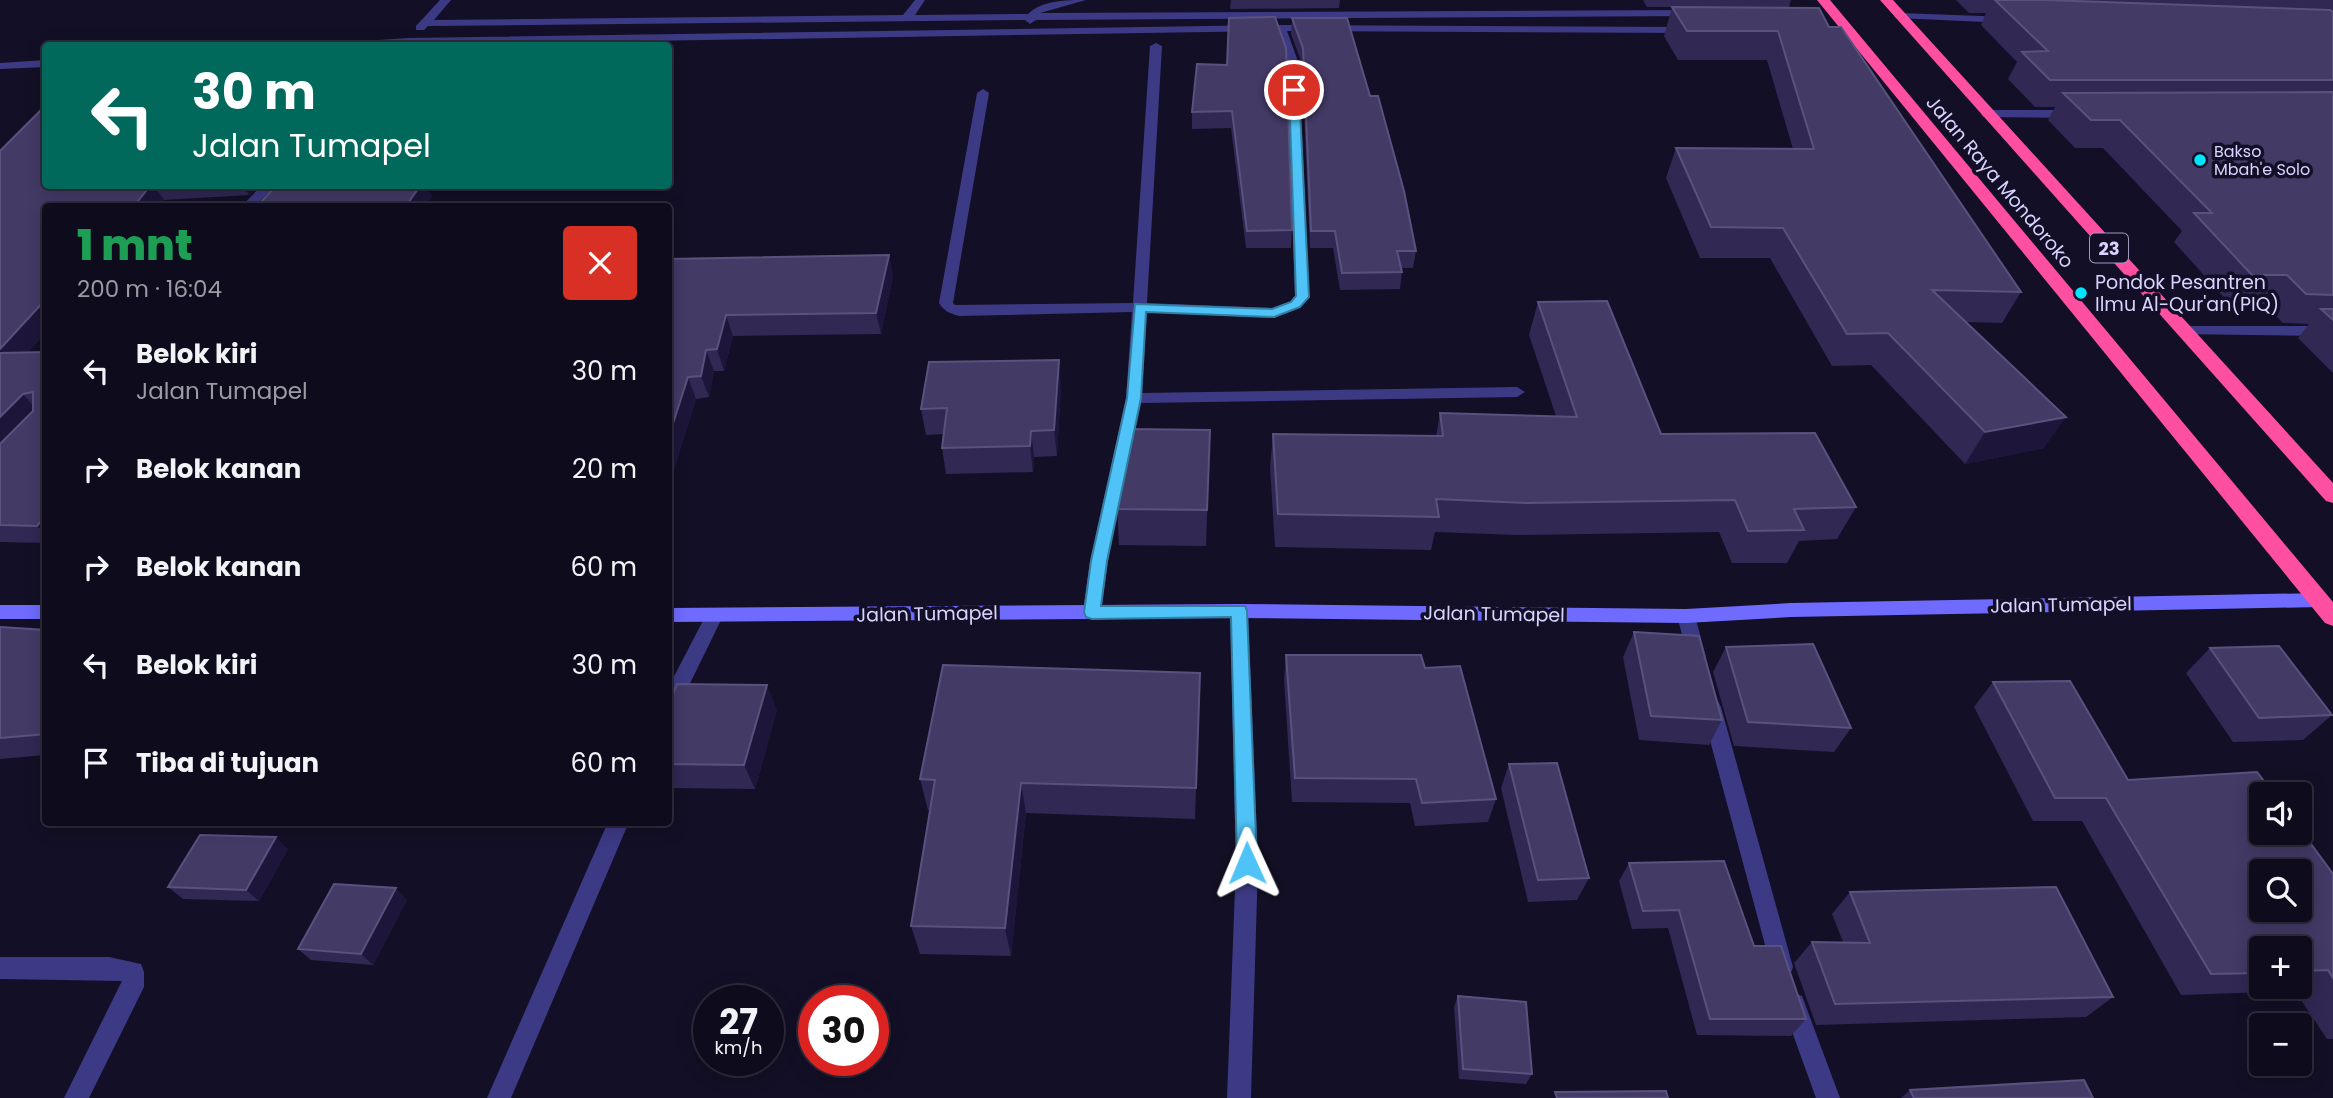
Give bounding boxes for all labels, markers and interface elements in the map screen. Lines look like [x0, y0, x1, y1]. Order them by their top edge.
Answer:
text: 30 m [192, 58, 316, 126]
pin [1264, 60, 1324, 120]
icon: left [77, 70, 168, 161]
icon: arrive [1275, 71, 1313, 109]
street label: Jalan Raya Mondoroko [1920, 90, 2080, 274]
text: Jalan Tumapel [192, 123, 431, 168]
place label: Bakso Mbah'e Solo [2214, 140, 2310, 181]
marker: Bakso Mbah'e Solo [2192, 152, 2208, 168]
text: 1 mnt [77, 216, 193, 275]
button: close [563, 226, 637, 300]
road number: 23 [2090, 234, 2128, 262]
place label: Pondok Pesantren Ilmu Al-Qur'an(PIQ) [2095, 269, 2279, 318]
text: 200 m · 16:04 [77, 273, 222, 305]
marker: Pondok Pesantren Ilmu Al-Qur'an(PIQ) [2073, 285, 2089, 301]
text: Belok kiri [136, 336, 258, 372]
icon: left [77, 352, 115, 390]
text: 30 m [572, 353, 637, 389]
text: Jalan Tumapel [136, 375, 308, 407]
icon: right [77, 450, 115, 488]
text: Belok kanan [136, 451, 301, 487]
text: 20 m [572, 451, 637, 487]
icon: right [77, 548, 115, 586]
text: Belok kanan [136, 549, 301, 585]
text: 60 m [570, 549, 637, 585]
street label: Jalan Tumapel [1990, 590, 2132, 620]
street label: Jalan Tumapel [856, 599, 998, 629]
street label: Jalan Tumapel [1423, 599, 1565, 629]
icon: left [77, 646, 115, 684]
text: Belok kiri [136, 647, 258, 683]
text: 30 m [572, 647, 637, 683]
icon: arrive [77, 744, 115, 782]
text: Tiba di tujuan [136, 745, 319, 781]
text: 60 m [570, 745, 637, 781]
map controls [2249, 782, 2312, 1076]
button: sound [2249, 782, 2312, 845]
position arrow [1210, 826, 1284, 900]
button: search [2249, 859, 2312, 922]
button: + [2249, 936, 2312, 999]
speed limit sign: 30 [798, 985, 889, 1076]
text: 27 [719, 997, 758, 1046]
button: − [2249, 1013, 2312, 1076]
text: km/h [715, 1035, 762, 1060]

